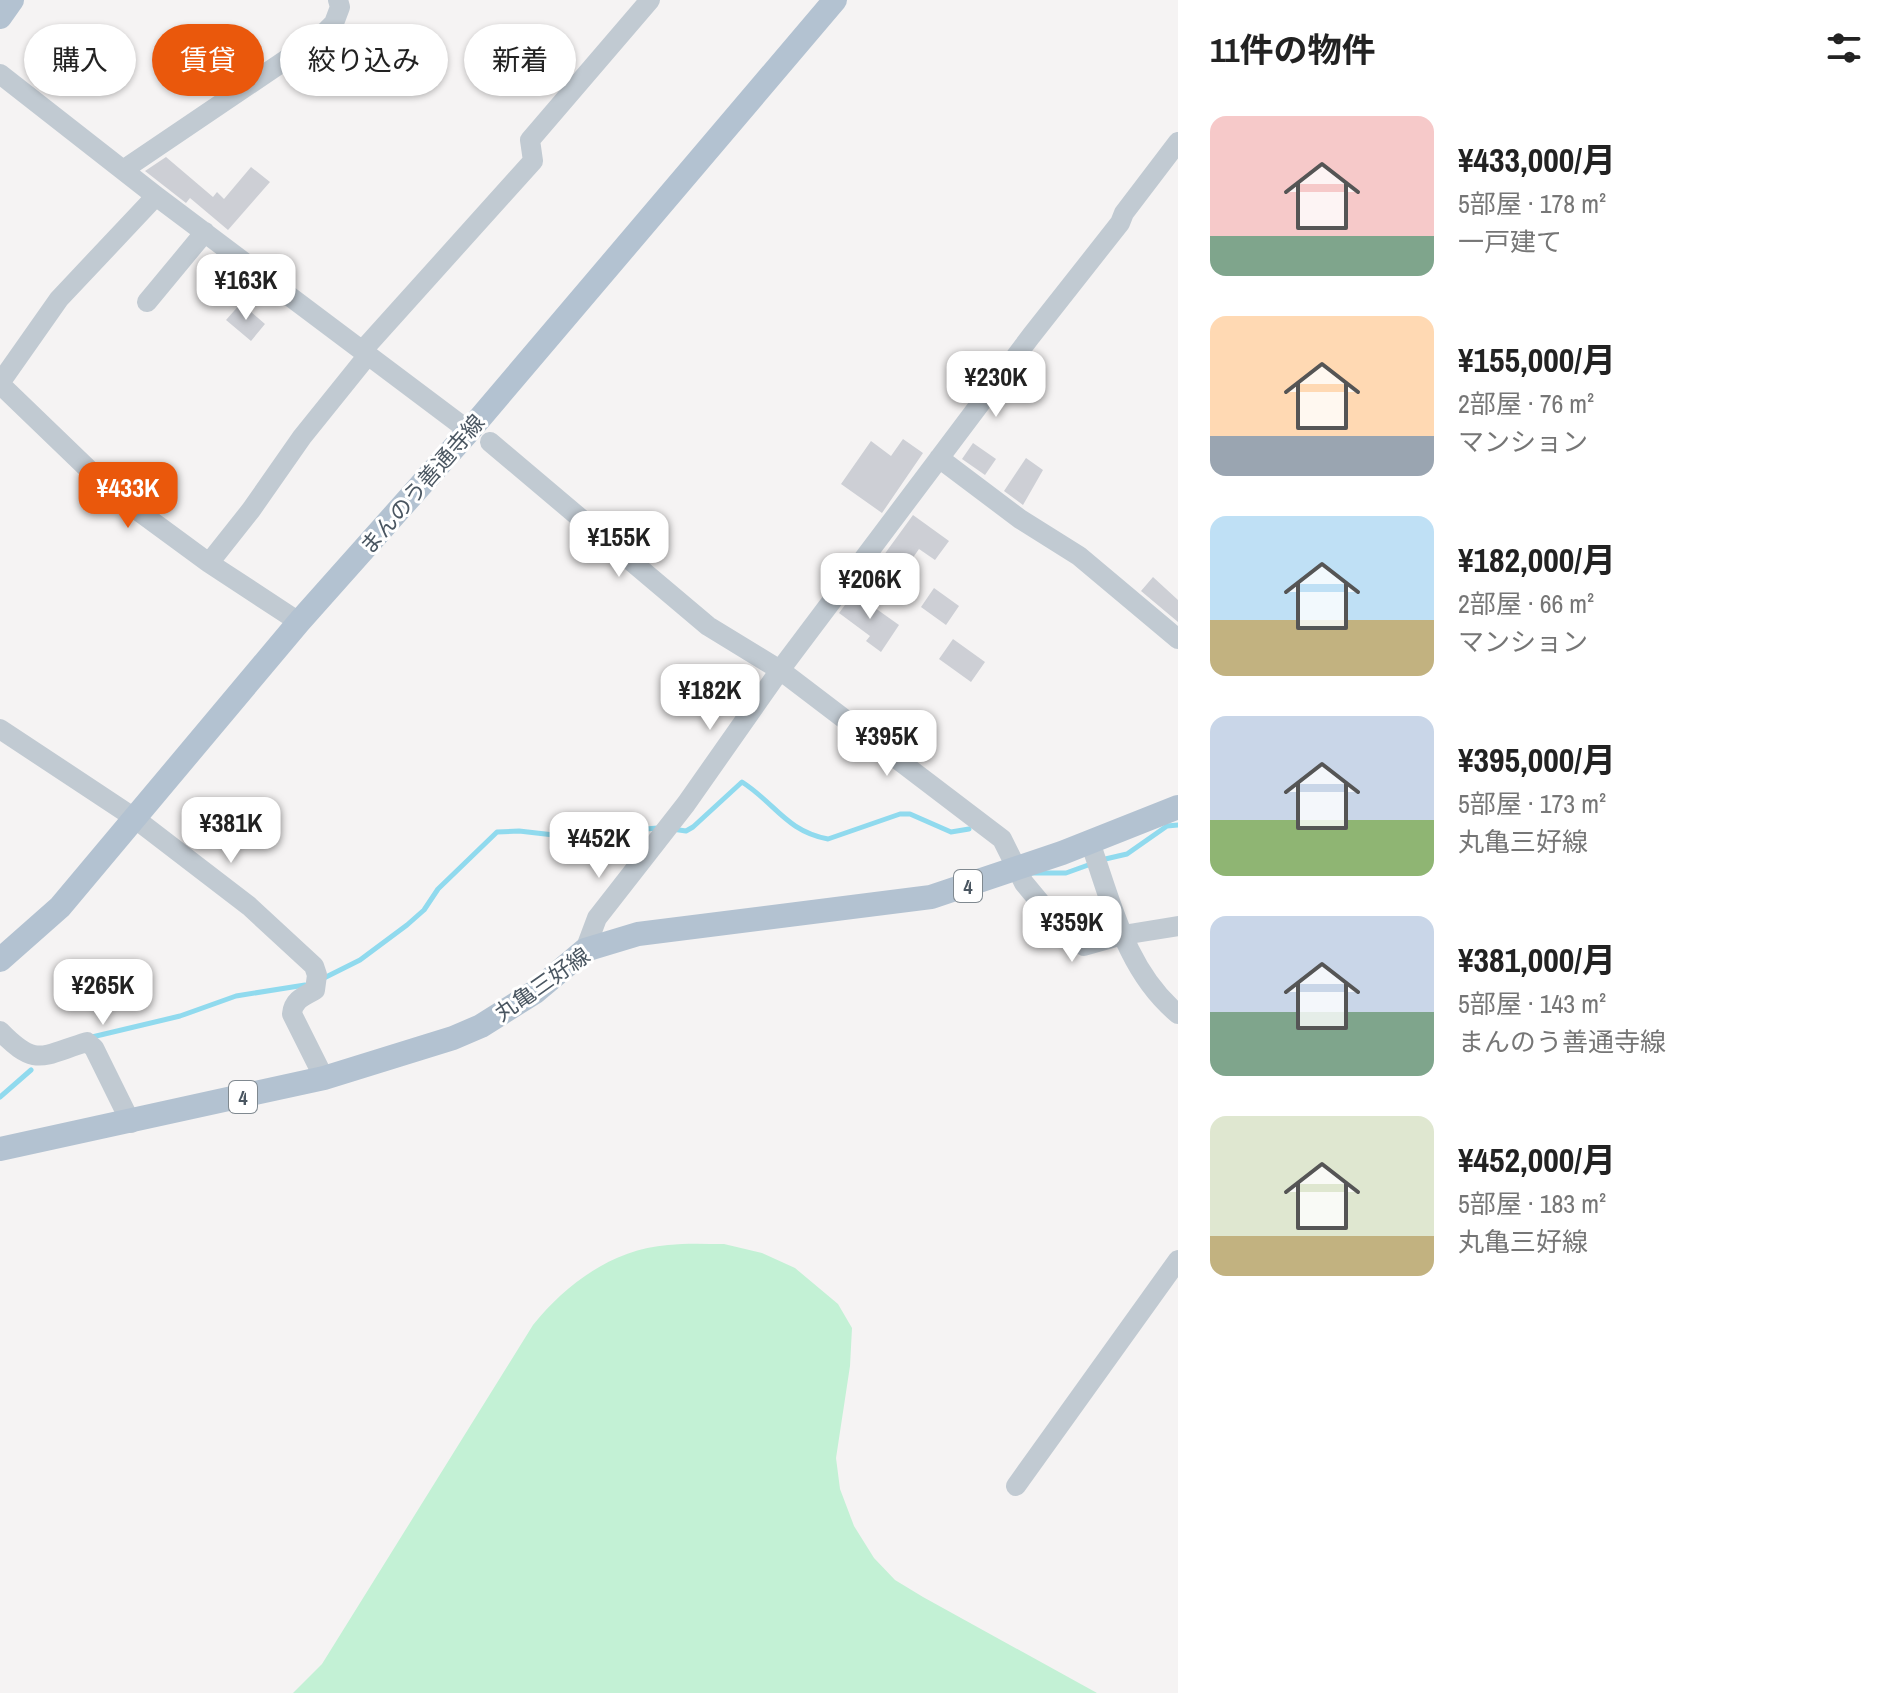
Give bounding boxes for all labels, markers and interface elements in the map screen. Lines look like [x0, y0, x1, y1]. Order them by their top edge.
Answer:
chip: 購入 [24, 24, 136, 96]
chip: 賃貸 [152, 24, 264, 96]
chip: 絞り込み [280, 24, 448, 96]
chip: 新着 [464, 24, 576, 96]
icon: filters [1822, 26, 1866, 70]
text: 11件の物件 [1210, 27, 1375, 73]
text: ¥433,000/月 [1458, 137, 1616, 183]
icon: home [1274, 148, 1370, 244]
text: 5部屋 · 178 m² [1458, 186, 1606, 221]
text: 一戸建て [1458, 224, 1562, 259]
pin: ¥163K [190, 254, 302, 322]
text: ¥163K [215, 262, 277, 297]
text: ¥155,000/月 [1458, 337, 1616, 383]
icon: home [1274, 348, 1370, 444]
pin: ¥230K [940, 351, 1052, 419]
text: ¥230K [965, 359, 1027, 394]
text: 2部屋 · 76 m² [1458, 386, 1594, 421]
street label: まんのう善通寺線 [353, 408, 491, 560]
text: マンション [1458, 424, 1588, 459]
pin: ¥433K [72, 462, 184, 530]
text: ¥433K [97, 470, 159, 505]
pin: ¥155K [563, 511, 675, 579]
text: ¥155K [588, 519, 650, 554]
text: ¥182,000/月 [1458, 537, 1616, 583]
icon: home [1274, 548, 1370, 644]
pin: ¥206K [814, 553, 926, 621]
text: ¥206K [839, 561, 901, 596]
text: 2部屋 · 66 m² [1458, 586, 1594, 621]
text: マンション [1458, 624, 1588, 659]
pin: ¥182K [654, 664, 766, 732]
text: ¥182K [679, 672, 741, 707]
pin: ¥395K [831, 710, 943, 778]
text: ¥395K [856, 718, 918, 753]
text: ¥395,000/月 [1458, 737, 1616, 783]
icon: home [1274, 748, 1370, 844]
text: 5部屋 · 173 m² [1458, 786, 1606, 821]
pin: ¥381K [175, 797, 287, 865]
text: ¥381K [200, 805, 262, 840]
pin: ¥452K [543, 812, 655, 880]
text: ¥452K [568, 820, 630, 855]
text: 丸亀三好線 [1458, 824, 1588, 859]
road number: 4 [954, 870, 982, 902]
pin: ¥359K [1016, 896, 1128, 964]
text: ¥359K [1041, 904, 1103, 939]
text: ¥381,000/月 [1458, 937, 1616, 983]
street label: 丸亀三好線 [488, 940, 596, 1028]
icon: home [1274, 948, 1370, 1044]
pin: ¥265K [47, 959, 159, 1027]
text: ¥265K [72, 967, 134, 1002]
text: 5部屋 · 143 m² [1458, 986, 1606, 1021]
text: まんのう善通寺線 [1458, 1024, 1666, 1059]
road number: 4 [229, 1081, 257, 1113]
text: ¥452,000/月 [1458, 1137, 1616, 1183]
icon: home [1274, 1148, 1370, 1244]
text: 5部屋 · 183 m² [1458, 1186, 1606, 1221]
text: 丸亀三好線 [1458, 1224, 1588, 1259]

